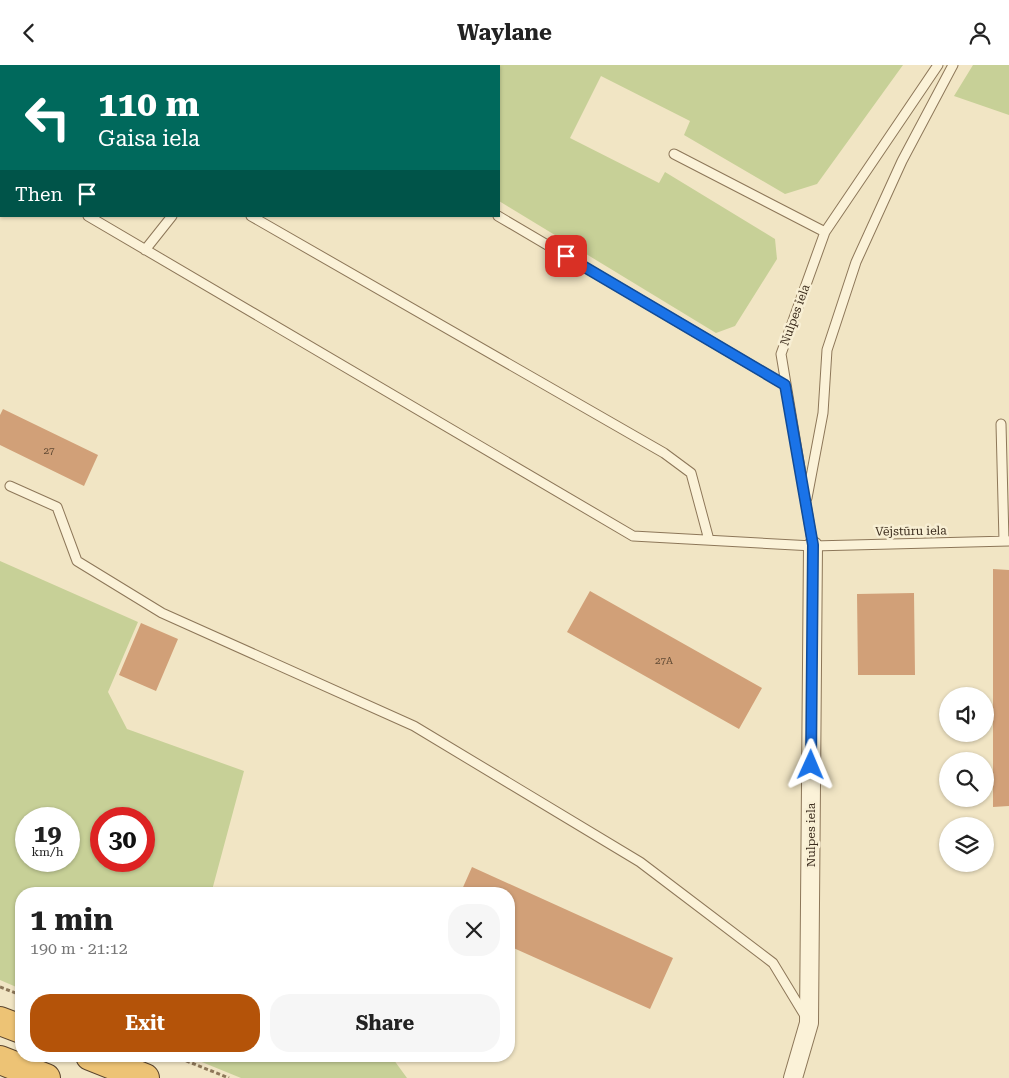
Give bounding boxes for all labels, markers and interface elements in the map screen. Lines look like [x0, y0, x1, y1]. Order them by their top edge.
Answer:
icon: back [15, 19, 43, 47]
icon: person [966, 19, 994, 47]
text: Waylane [457, 20, 552, 45]
text: 110 m [98, 84, 199, 125]
icon: left [15, 85, 80, 150]
text: Gaisa iela [98, 126, 200, 151]
icon: arrive [73, 180, 101, 208]
text: Then [15, 183, 63, 206]
pin [545, 235, 587, 277]
icon: arrive [552, 242, 580, 270]
street label: Nulpes iela [777, 282, 813, 348]
house number: 27 [43, 445, 55, 456]
street label: Vējstūru iela [875, 523, 947, 539]
house number: 27A [655, 655, 673, 666]
map controls [939, 687, 994, 872]
button: sound [939, 687, 994, 742]
position arrow [784, 738, 836, 790]
button: search [939, 752, 994, 807]
street label: Nulpes iela [804, 802, 818, 867]
speed limit sign: 30 [90, 807, 155, 872]
button: layers [939, 817, 994, 872]
text: 19 [33, 819, 62, 848]
text: km/h [31, 845, 64, 859]
text: 1 min [30, 902, 113, 937]
button: close [448, 904, 500, 956]
text: 190 m · 21:12 [30, 939, 128, 958]
button: Exit [30, 994, 260, 1052]
button: Share [270, 994, 500, 1052]

